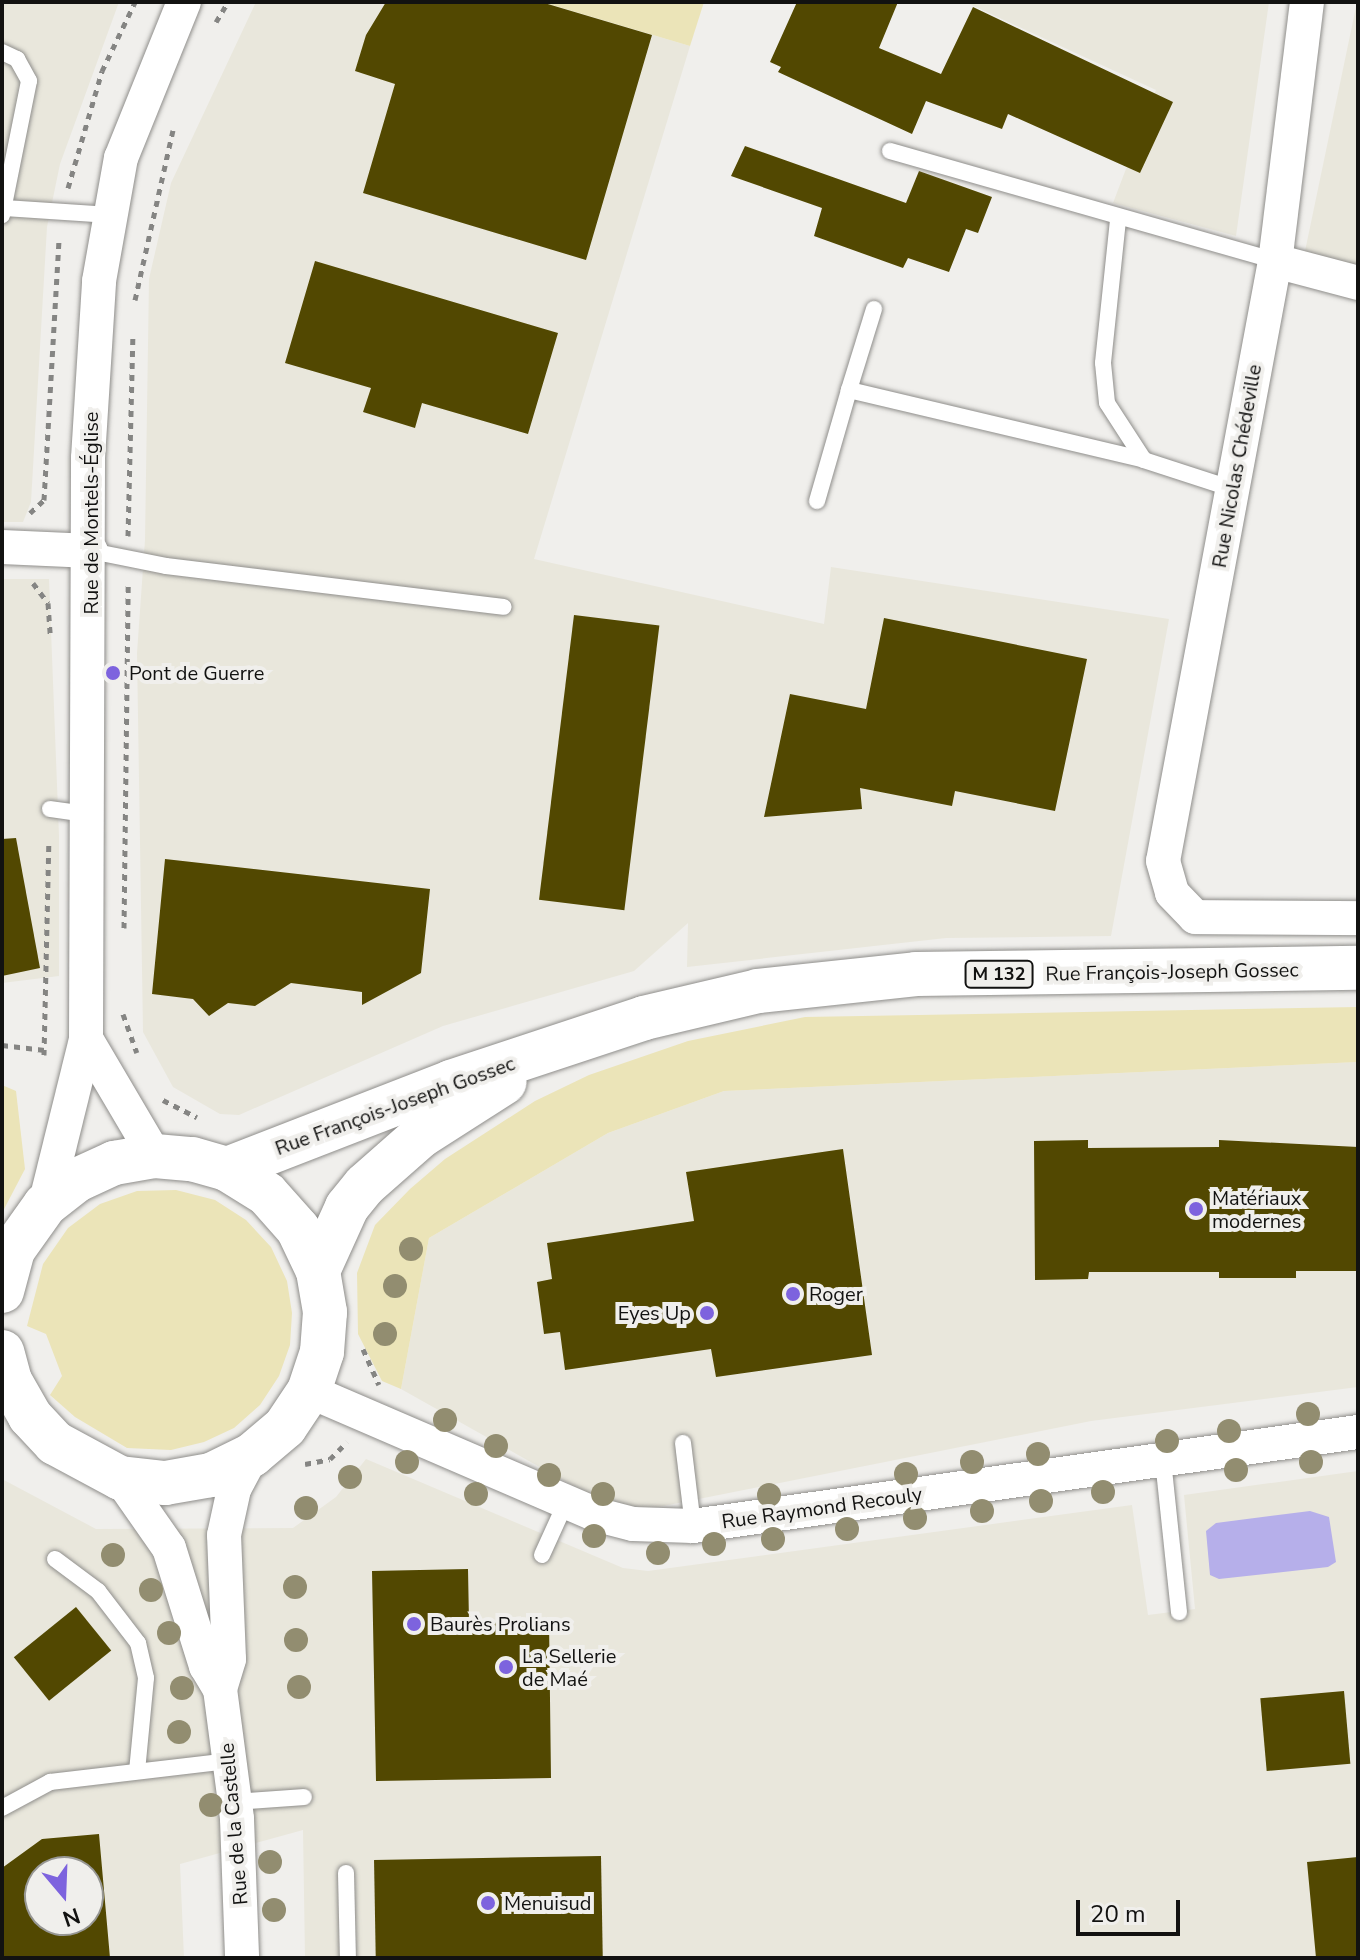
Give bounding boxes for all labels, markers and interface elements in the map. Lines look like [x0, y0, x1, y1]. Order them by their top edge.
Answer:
street label: Rue Nicolas Chédeville [1207, 362, 1267, 570]
street label: Rue de Montels-Église [79, 412, 103, 614]
place label: Pont de Guerre [129, 661, 264, 685]
marker: Pont de Guerre [104, 664, 122, 682]
street label: Rue François-Joseph Gossec [1045, 958, 1299, 986]
road number: M 132 [963, 960, 1035, 988]
street label: Rue François-Joseph Gossec [272, 1051, 518, 1161]
place label: Matériaux modernes [1212, 1186, 1301, 1233]
marker: Matériaux modernes [1187, 1200, 1205, 1218]
place label: Roger [809, 1282, 863, 1306]
marker: Roger [784, 1285, 802, 1303]
place label: Eyes Up [618, 1301, 691, 1325]
marker: Eyes Up [698, 1304, 716, 1322]
street label: Rue Raymond Recouly [720, 1482, 924, 1534]
place label: Baurès Prolians [430, 1612, 571, 1636]
marker: Baurès Prolians [405, 1615, 423, 1633]
place label: La Sellerie de Maé [522, 1644, 616, 1691]
marker: La Sellerie de Maé [497, 1658, 515, 1676]
street label: Rue de la Castelle [215, 1742, 253, 1906]
north arrow [24, 1856, 104, 1936]
scale bar [1080, 1884, 1184, 1934]
place label: Menuisud [504, 1891, 591, 1915]
marker: Menuisud [479, 1894, 497, 1912]
text: 20 m [1090, 1898, 1146, 1930]
text: N [58, 1900, 84, 1934]

